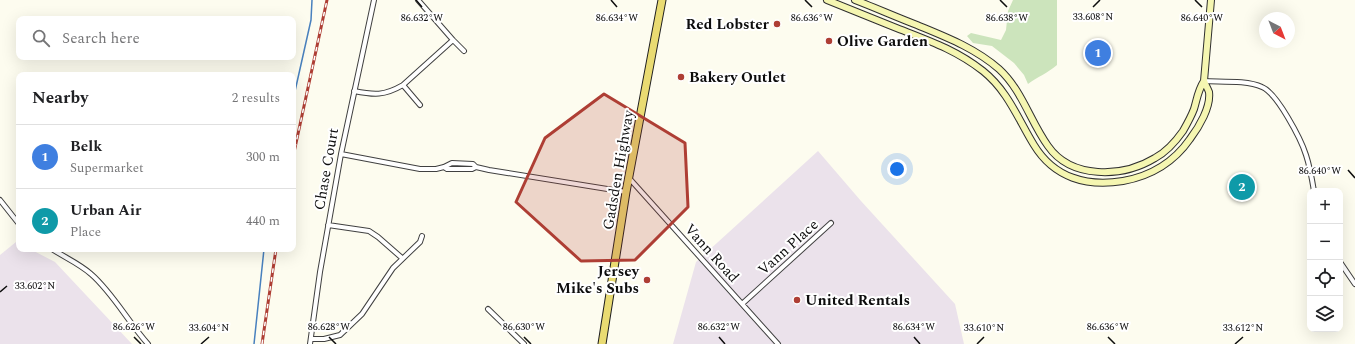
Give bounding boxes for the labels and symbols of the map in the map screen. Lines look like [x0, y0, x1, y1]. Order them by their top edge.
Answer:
text: 33.608°N [1073, 9, 1113, 25]
text: 86.632°W [401, 10, 443, 26]
text: 86.634°W [596, 10, 638, 26]
text: 86.636°W [791, 10, 833, 26]
text: 86.638°W [986, 10, 1028, 26]
text: 86.640°W [1181, 10, 1223, 26]
north arrow [1259, 12, 1295, 48]
place label: Red Lobster [685, 13, 770, 36]
marker: Red Lobster [772, 19, 782, 29]
place label: Olive Garden [837, 30, 928, 53]
marker: Olive Garden [824, 36, 834, 46]
pin: 1 [1085, 38, 1111, 68]
place label: Bakery Outlet [689, 66, 786, 89]
marker: Bakery Outlet [676, 72, 686, 82]
street label: Gadsden Highway [597, 108, 640, 232]
street label: Chase Court [308, 126, 345, 212]
your location [887, 159, 907, 179]
text: 86.640°W [1299, 163, 1341, 179]
pin: 2 [1229, 172, 1255, 202]
street label: Vann Place [753, 214, 824, 281]
street label: Vann Road [679, 219, 745, 288]
place label: Jersey Mike's Subs [556, 260, 640, 300]
marker: Jersey Mike's Subs [642, 275, 652, 285]
text: 33.602°N [15, 278, 55, 294]
place label: United Rentals [805, 289, 910, 312]
marker: United Rentals [792, 295, 802, 305]
text: 86.626°W [113, 319, 155, 335]
text: 86.628°W [308, 319, 350, 335]
text: 86.630°W [503, 319, 545, 335]
text: 86.632°W [698, 319, 740, 335]
text: 86.634°W [893, 319, 935, 335]
text: 86.636°W [1087, 319, 1129, 335]
text: 33.604°N [189, 320, 229, 336]
text: 33.610°N [964, 320, 1004, 336]
text: 33.612°N [1223, 320, 1263, 336]

